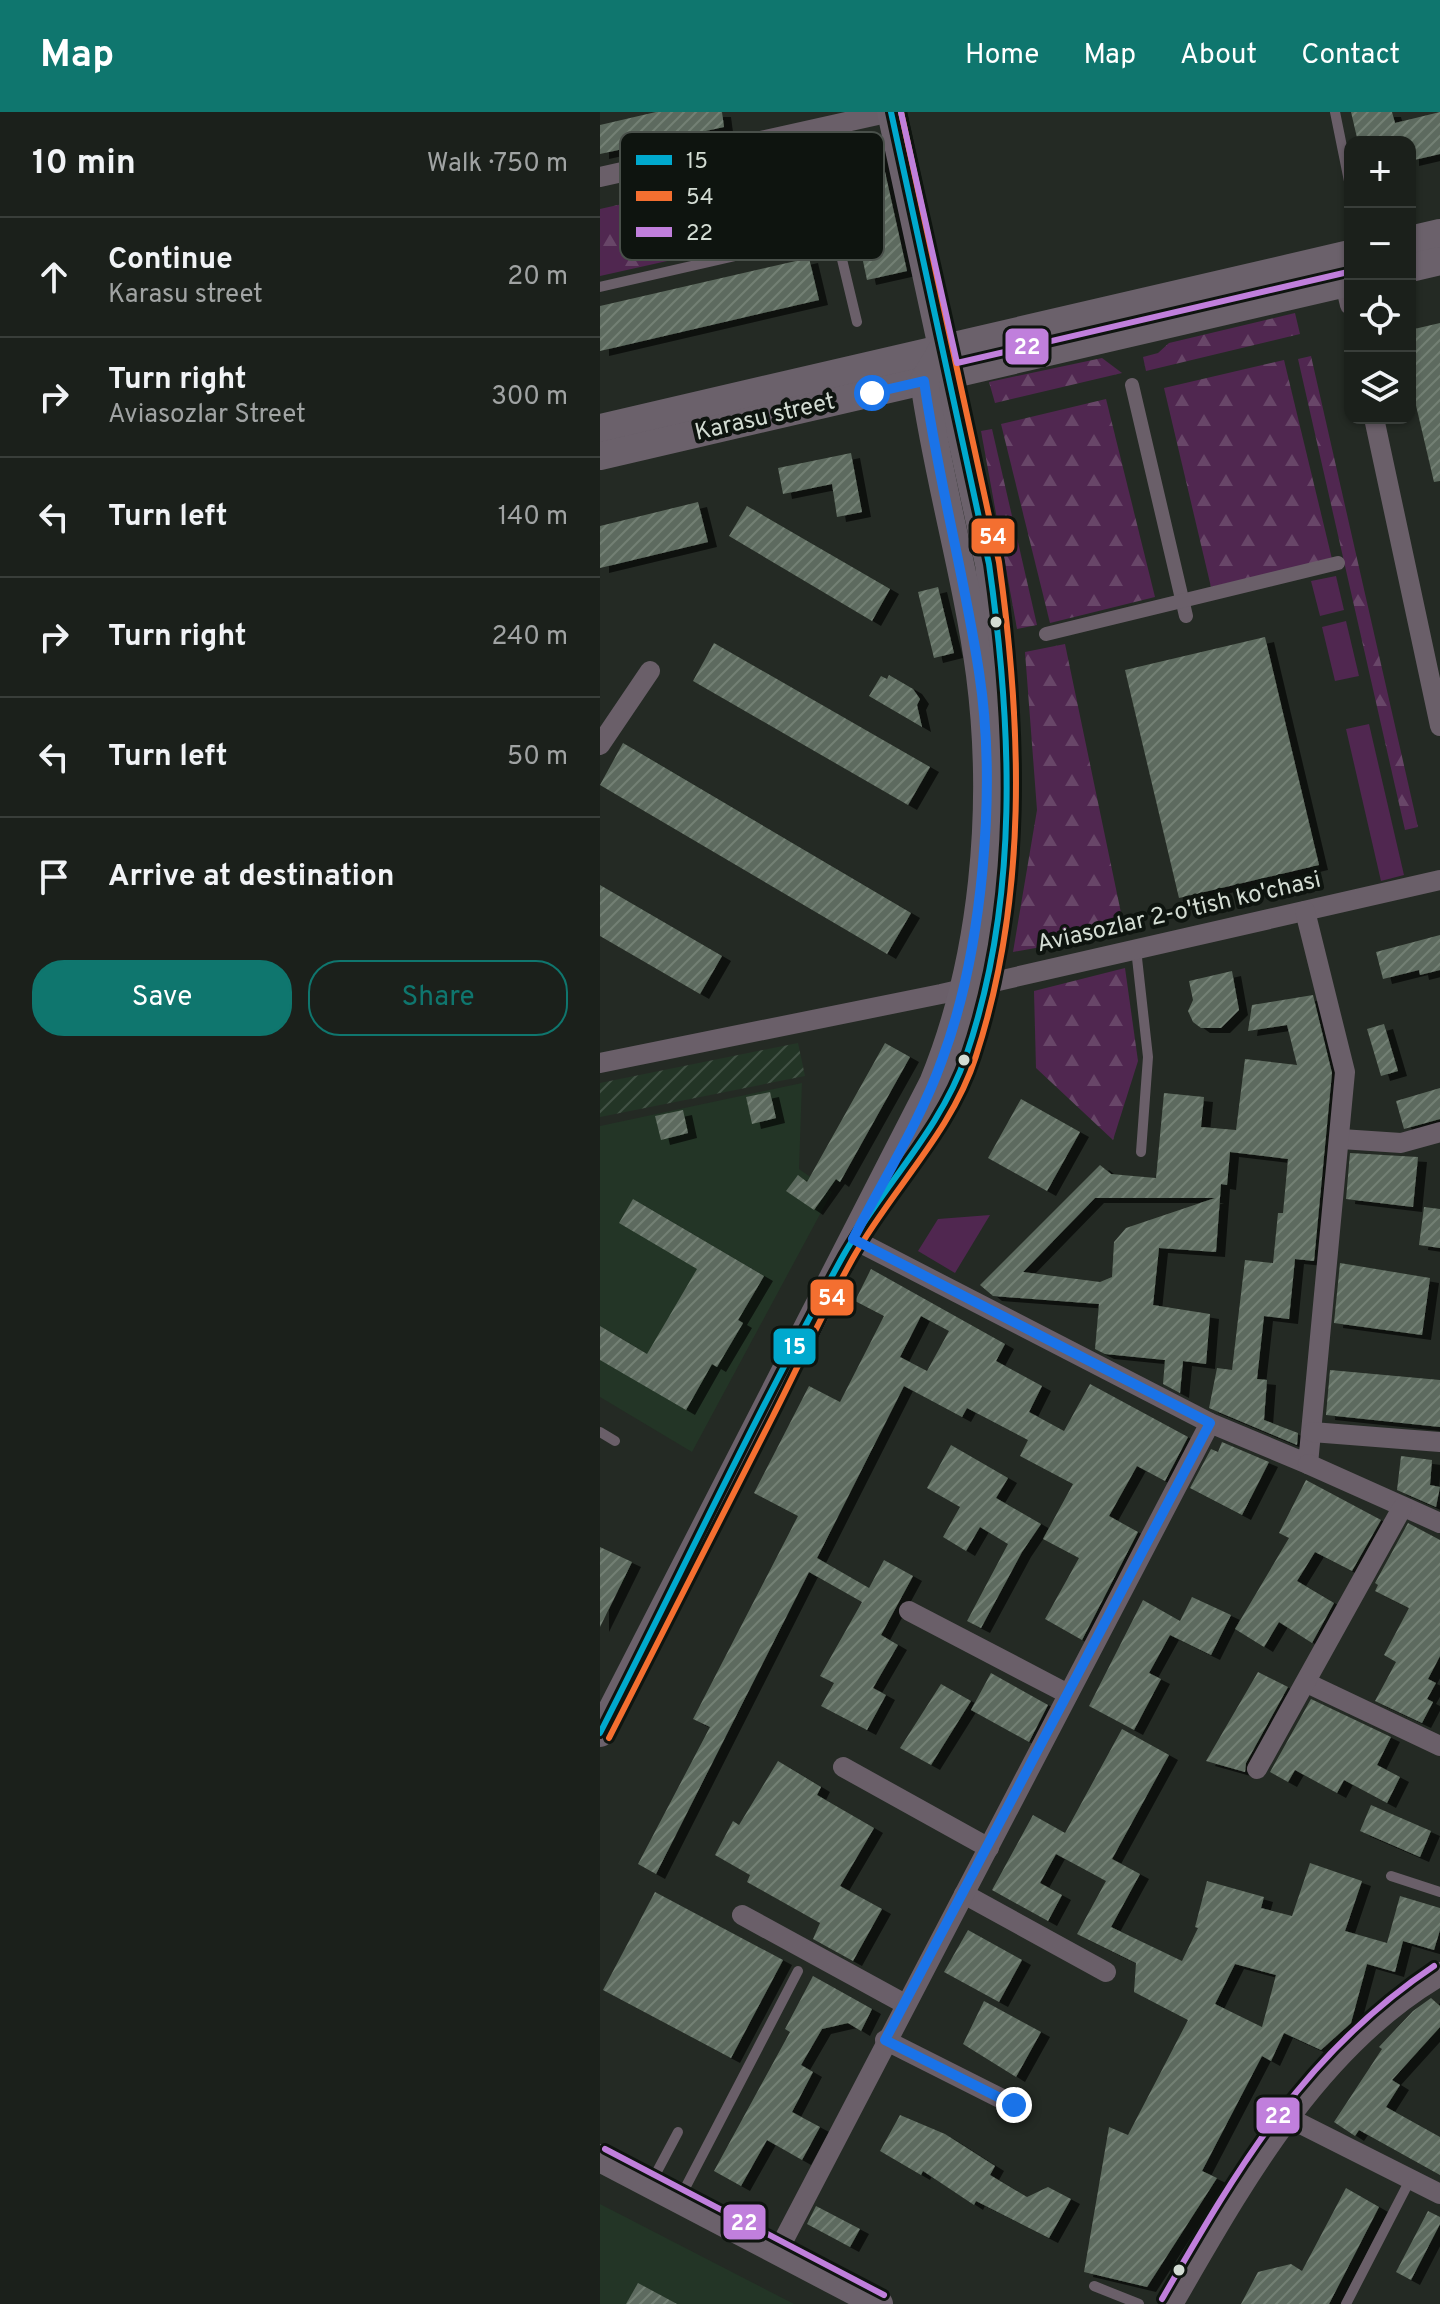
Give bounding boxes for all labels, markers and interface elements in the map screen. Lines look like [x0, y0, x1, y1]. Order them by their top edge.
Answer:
text: Map [40, 32, 114, 81]
text: Home [965, 38, 1039, 74]
text: Map [1083, 38, 1136, 74]
text: About [1180, 38, 1257, 74]
text: Contact [1301, 38, 1400, 74]
legend [620, 132, 884, 260]
map controls [1344, 136, 1416, 424]
button: + [1344, 136, 1416, 208]
text: 10 min [32, 143, 136, 186]
text: Walk · 750 m [427, 148, 568, 181]
text: 15 [686, 149, 708, 176]
text: 54 [686, 185, 714, 212]
button: − [1344, 208, 1416, 280]
text: 22 [686, 221, 713, 248]
text: Continue [108, 242, 233, 279]
icon: ahead [32, 255, 76, 299]
text: 20 m [507, 261, 568, 294]
text: Karasu street [108, 279, 263, 312]
button: locate [1344, 280, 1416, 352]
line badge: 22 [1004, 327, 1050, 366]
text: 22 [1014, 335, 1040, 362]
button: layers [1344, 352, 1416, 424]
text: Turn right [108, 362, 246, 399]
icon: right [32, 375, 76, 419]
route start [854, 375, 890, 411]
text: 300 m [491, 381, 568, 414]
street label: Karasu street [692, 387, 838, 449]
text: Aviasozlar Street [108, 399, 306, 432]
icon: left [32, 495, 76, 539]
text: Turn left [108, 499, 228, 536]
text: 140 m [498, 501, 568, 534]
line badge: 54 [970, 517, 1016, 555]
text: 54 [979, 525, 1007, 552]
unlabelled marker [988, 614, 1004, 630]
icon: right [32, 615, 76, 659]
text: Turn right [108, 619, 246, 656]
text: 240 m [491, 621, 568, 654]
icon: left [32, 735, 76, 779]
text: Turn left [108, 739, 228, 776]
text: 50 m [507, 741, 568, 774]
icon: arrive [32, 855, 76, 899]
text: Arrive at destination [108, 859, 394, 896]
street label: Aviasozlar 2-o'tish ko'chasi [1034, 866, 1324, 960]
button: Save [32, 960, 292, 1036]
button: Share [308, 960, 568, 1036]
unlabelled marker [956, 1052, 972, 1068]
line badge: 54 [809, 1278, 855, 1317]
text: 54 [818, 1286, 846, 1313]
line badge: 15 [772, 1327, 817, 1366]
text: 15 [784, 1335, 806, 1362]
route end [996, 2087, 1032, 2123]
line badge: 22 [1255, 2096, 1301, 2135]
text: 22 [1265, 2104, 1291, 2131]
line badge: 22 [722, 2203, 767, 2241]
text: 22 [731, 2211, 757, 2238]
unlabelled marker [1171, 2262, 1187, 2278]

